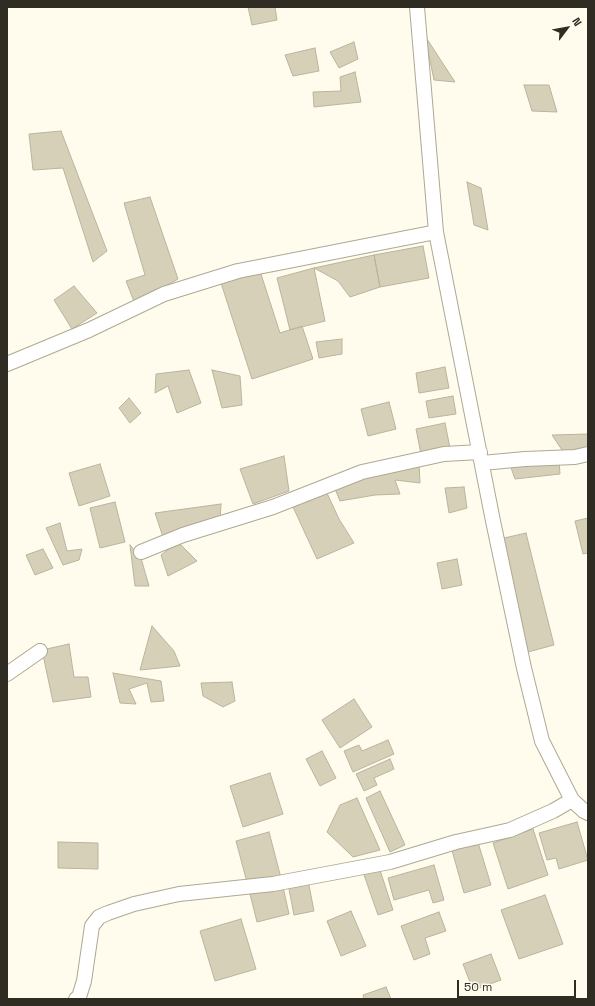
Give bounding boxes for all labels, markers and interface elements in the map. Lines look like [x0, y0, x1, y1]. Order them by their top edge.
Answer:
north arrow [547, 8, 587, 48]
text: N [569, 15, 585, 28]
scale bar [459, 972, 578, 998]
text: 50 m [464, 979, 492, 995]

